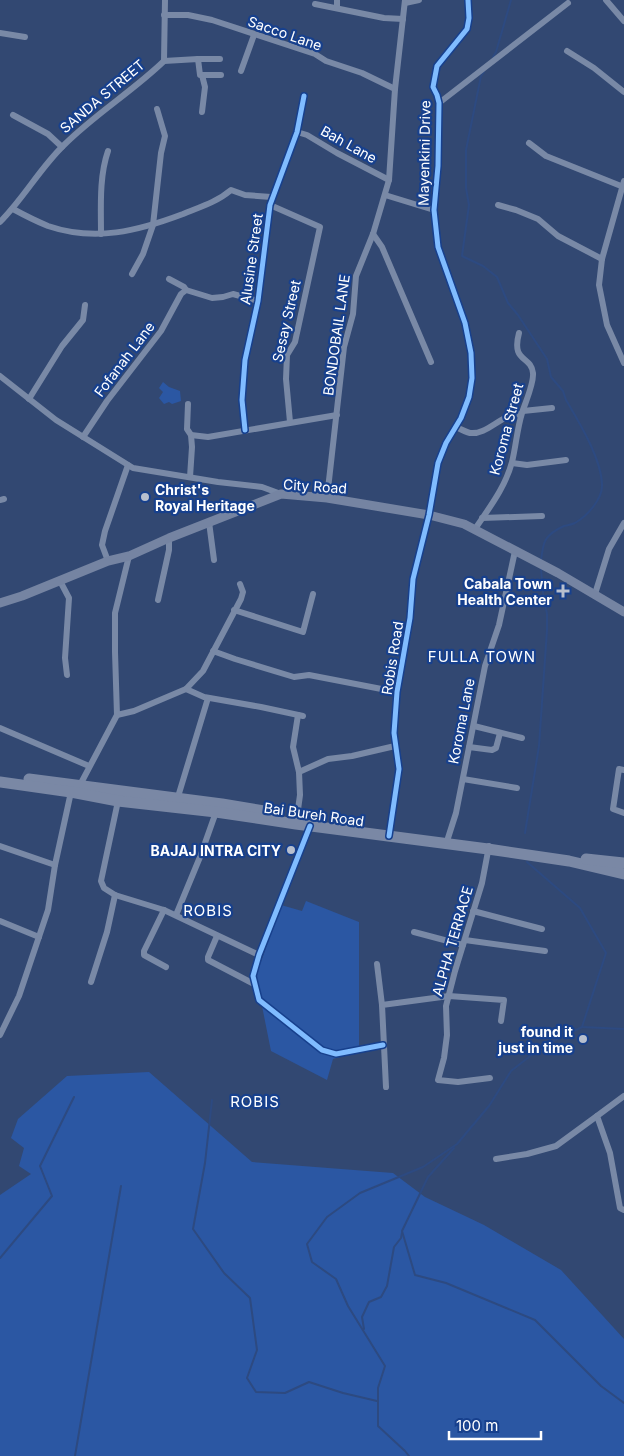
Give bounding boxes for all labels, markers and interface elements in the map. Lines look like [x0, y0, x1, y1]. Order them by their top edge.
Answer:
street label: Sacco Lane [246, 12, 324, 54]
street label: SANDA STREET [56, 56, 148, 136]
street label: Mayenkini Drive [415, 100, 433, 206]
street label: Bah Lane [318, 122, 380, 166]
street label: Alusine Street [236, 212, 266, 306]
street label: BONDOBAIL LANE [319, 273, 353, 397]
street label: Sesay Street [268, 278, 304, 364]
street label: Fofanah Lane [90, 318, 158, 400]
street label: Koroma Street [486, 381, 527, 477]
street label: City Road [282, 475, 348, 497]
place label: Christ's Royal Heritage [155, 481, 255, 514]
marker: Christ's Royal Heritage [139, 491, 151, 503]
place label: Cabala Town Health Center [457, 575, 552, 608]
marker: Cabala Town Health Center [556, 584, 570, 598]
street label: Robis Road [378, 620, 406, 696]
district label: FULLA TOWN [428, 647, 536, 666]
street label: Koroma Lane [444, 677, 478, 765]
street label: Bai Bureh Road [263, 799, 365, 829]
place label: BAJAJ INTRA CITY [151, 842, 281, 859]
marker: BAJAJ INTRA CITY [285, 844, 297, 856]
street label: ALPHA TERRACE [428, 884, 476, 998]
district label: ROBIS [183, 901, 233, 920]
place label: found it just in time [497, 1023, 573, 1056]
marker: found it just in time [577, 1033, 589, 1045]
district label: ROBIS [230, 1092, 280, 1111]
scale bar [449, 1408, 542, 1440]
text: 100 m [456, 1416, 498, 1435]

